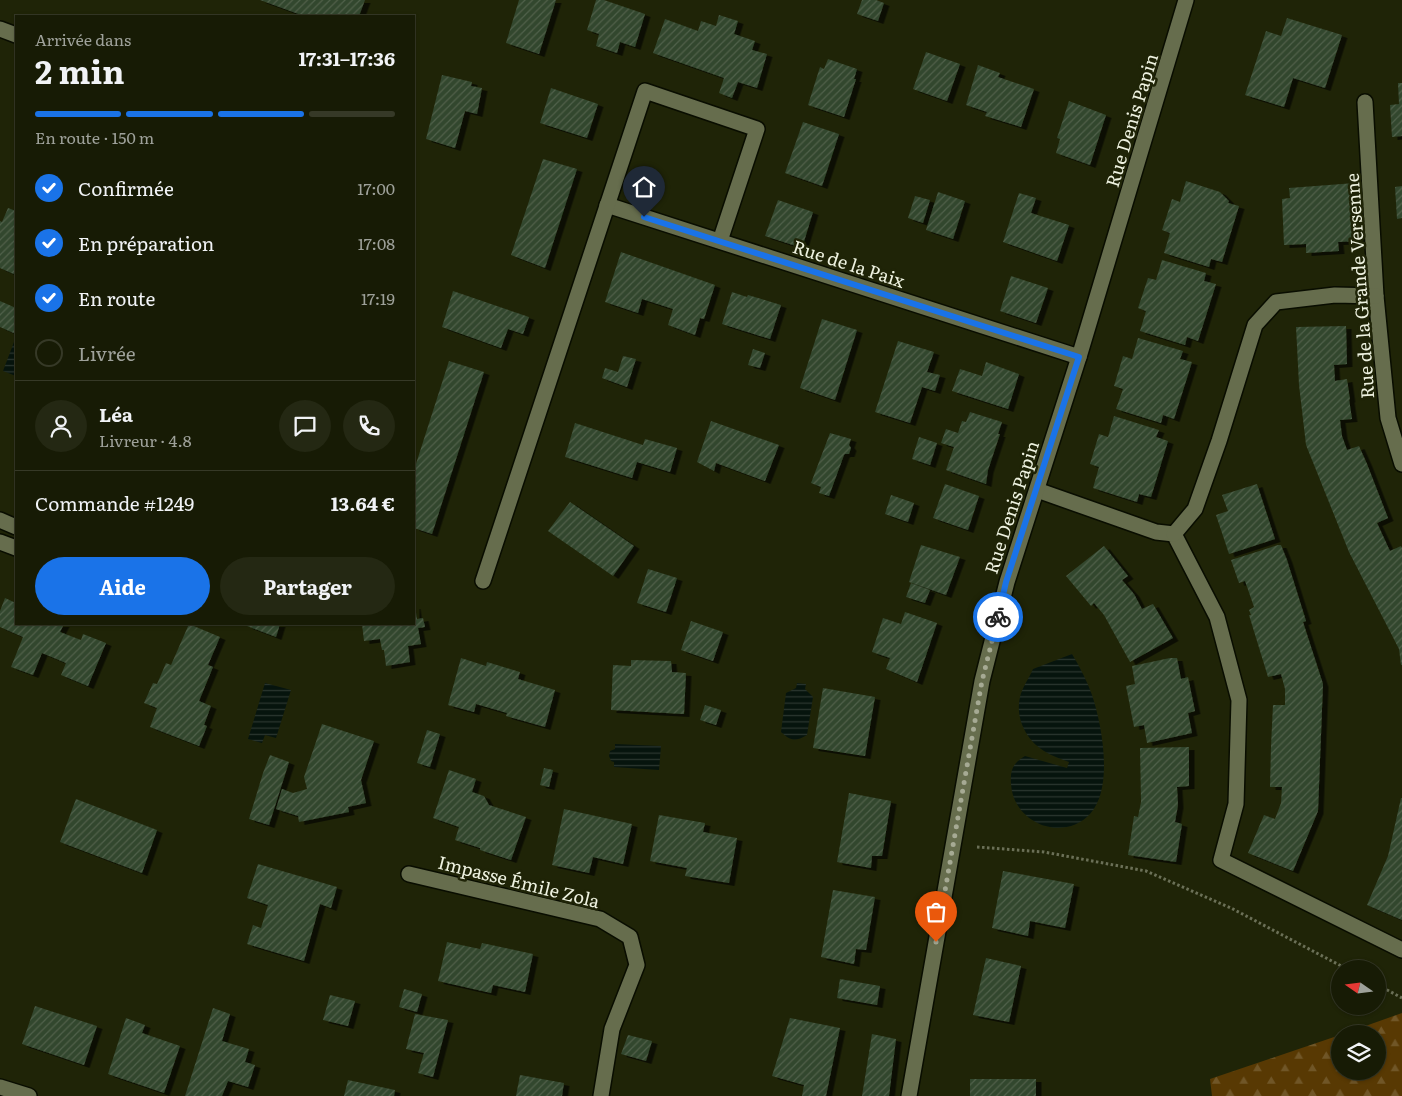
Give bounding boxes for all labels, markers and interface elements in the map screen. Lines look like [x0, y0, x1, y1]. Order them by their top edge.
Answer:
text: Arrivée dans [35, 27, 131, 51]
text: 17:31–17:36 [298, 44, 395, 72]
text: 2 min [35, 46, 124, 94]
street label: Rue Denis Papin [1098, 50, 1164, 190]
text: En route · 150 m [35, 125, 154, 149]
pin [623, 166, 665, 217]
street label: Rue de la Grande Versenne [1338, 172, 1380, 400]
icon: home [630, 173, 658, 201]
icon: check [35, 174, 63, 202]
text: Confirmée [78, 174, 174, 202]
text: 17:00 [357, 176, 395, 200]
icon: check [35, 229, 63, 257]
text: En préparation [78, 229, 214, 257]
text: 17:08 [358, 231, 395, 255]
street label: Rue de la Paix [789, 232, 909, 294]
icon: check [35, 284, 63, 312]
text: En route [78, 284, 155, 312]
text: 17:19 [361, 286, 395, 310]
text: Livrée [78, 339, 136, 367]
button: person [35, 400, 87, 452]
text: Léa [99, 400, 133, 428]
button: chat [279, 400, 331, 452]
button: phone [343, 400, 395, 452]
text: Livreur · 4.8 [99, 428, 192, 452]
street label: Rue Denis Papin [977, 437, 1045, 577]
text: Commande #1249 [35, 489, 194, 517]
text: 13.64 € [331, 489, 395, 517]
button: Aide [35, 557, 210, 615]
button: Partager [220, 557, 395, 615]
courier [973, 592, 1023, 642]
icon: bike [984, 603, 1012, 631]
street label: Impasse Émile Zola [435, 848, 603, 914]
pin [915, 891, 957, 942]
icon: bag [922, 898, 950, 926]
north arrow [1331, 960, 1386, 1015]
map controls [1331, 960, 1386, 1080]
button: layers [1331, 1025, 1386, 1080]

